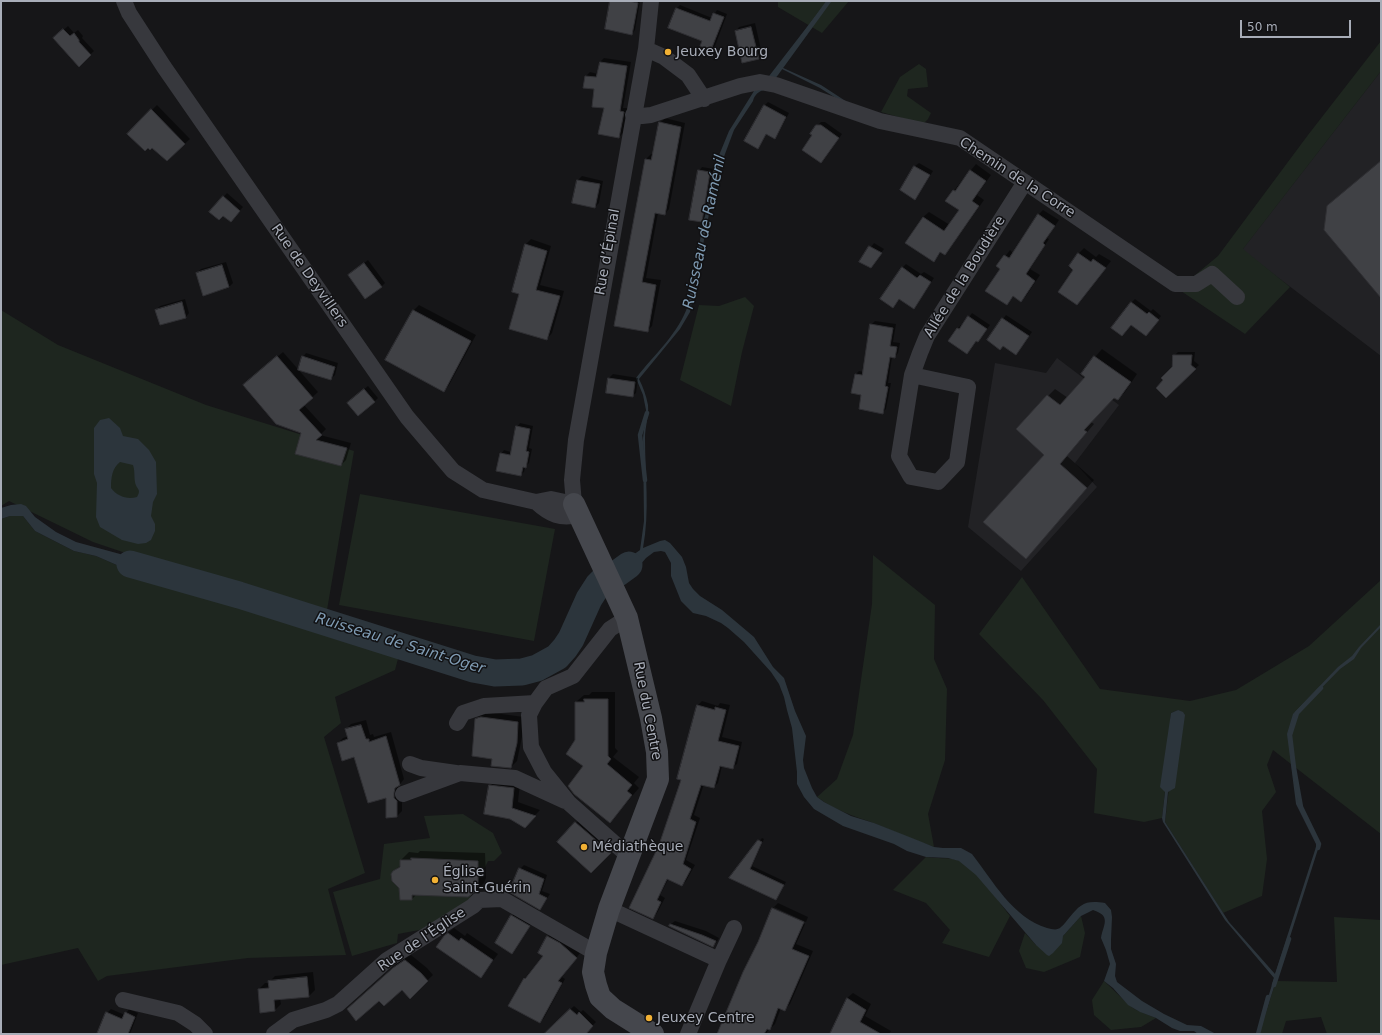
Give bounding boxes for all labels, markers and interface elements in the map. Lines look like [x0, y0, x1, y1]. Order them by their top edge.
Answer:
scale bar [1242, 12, 1353, 38]
text: 50 m [1247, 20, 1278, 34]
place label: Jeuxey Bourg [676, 44, 768, 60]
marker: Jeuxey Bourg [663, 47, 673, 57]
street label: Chemin de la Corre [956, 134, 1078, 222]
water label: Ruisseau de Raménil [680, 153, 730, 311]
street label: Rue d’Épinal [592, 208, 624, 296]
street label: Allée de la Boudière [921, 213, 1009, 341]
street label: Rue de Deyvillers [267, 221, 351, 331]
water label: Ruisseau de Saint-Oger [313, 610, 487, 678]
street label: Rue du Centre [629, 660, 665, 762]
place label: Médiathèque [592, 839, 683, 855]
marker: Médiathèque [579, 842, 589, 852]
place label: Église Saint-Guérin [443, 864, 531, 896]
marker: Église Saint-Guérin [430, 875, 440, 885]
street label: Rue de l'Église [375, 904, 469, 976]
place label: Jeuxey Centre [657, 1010, 755, 1026]
marker: Jeuxey Centre [644, 1013, 654, 1023]

